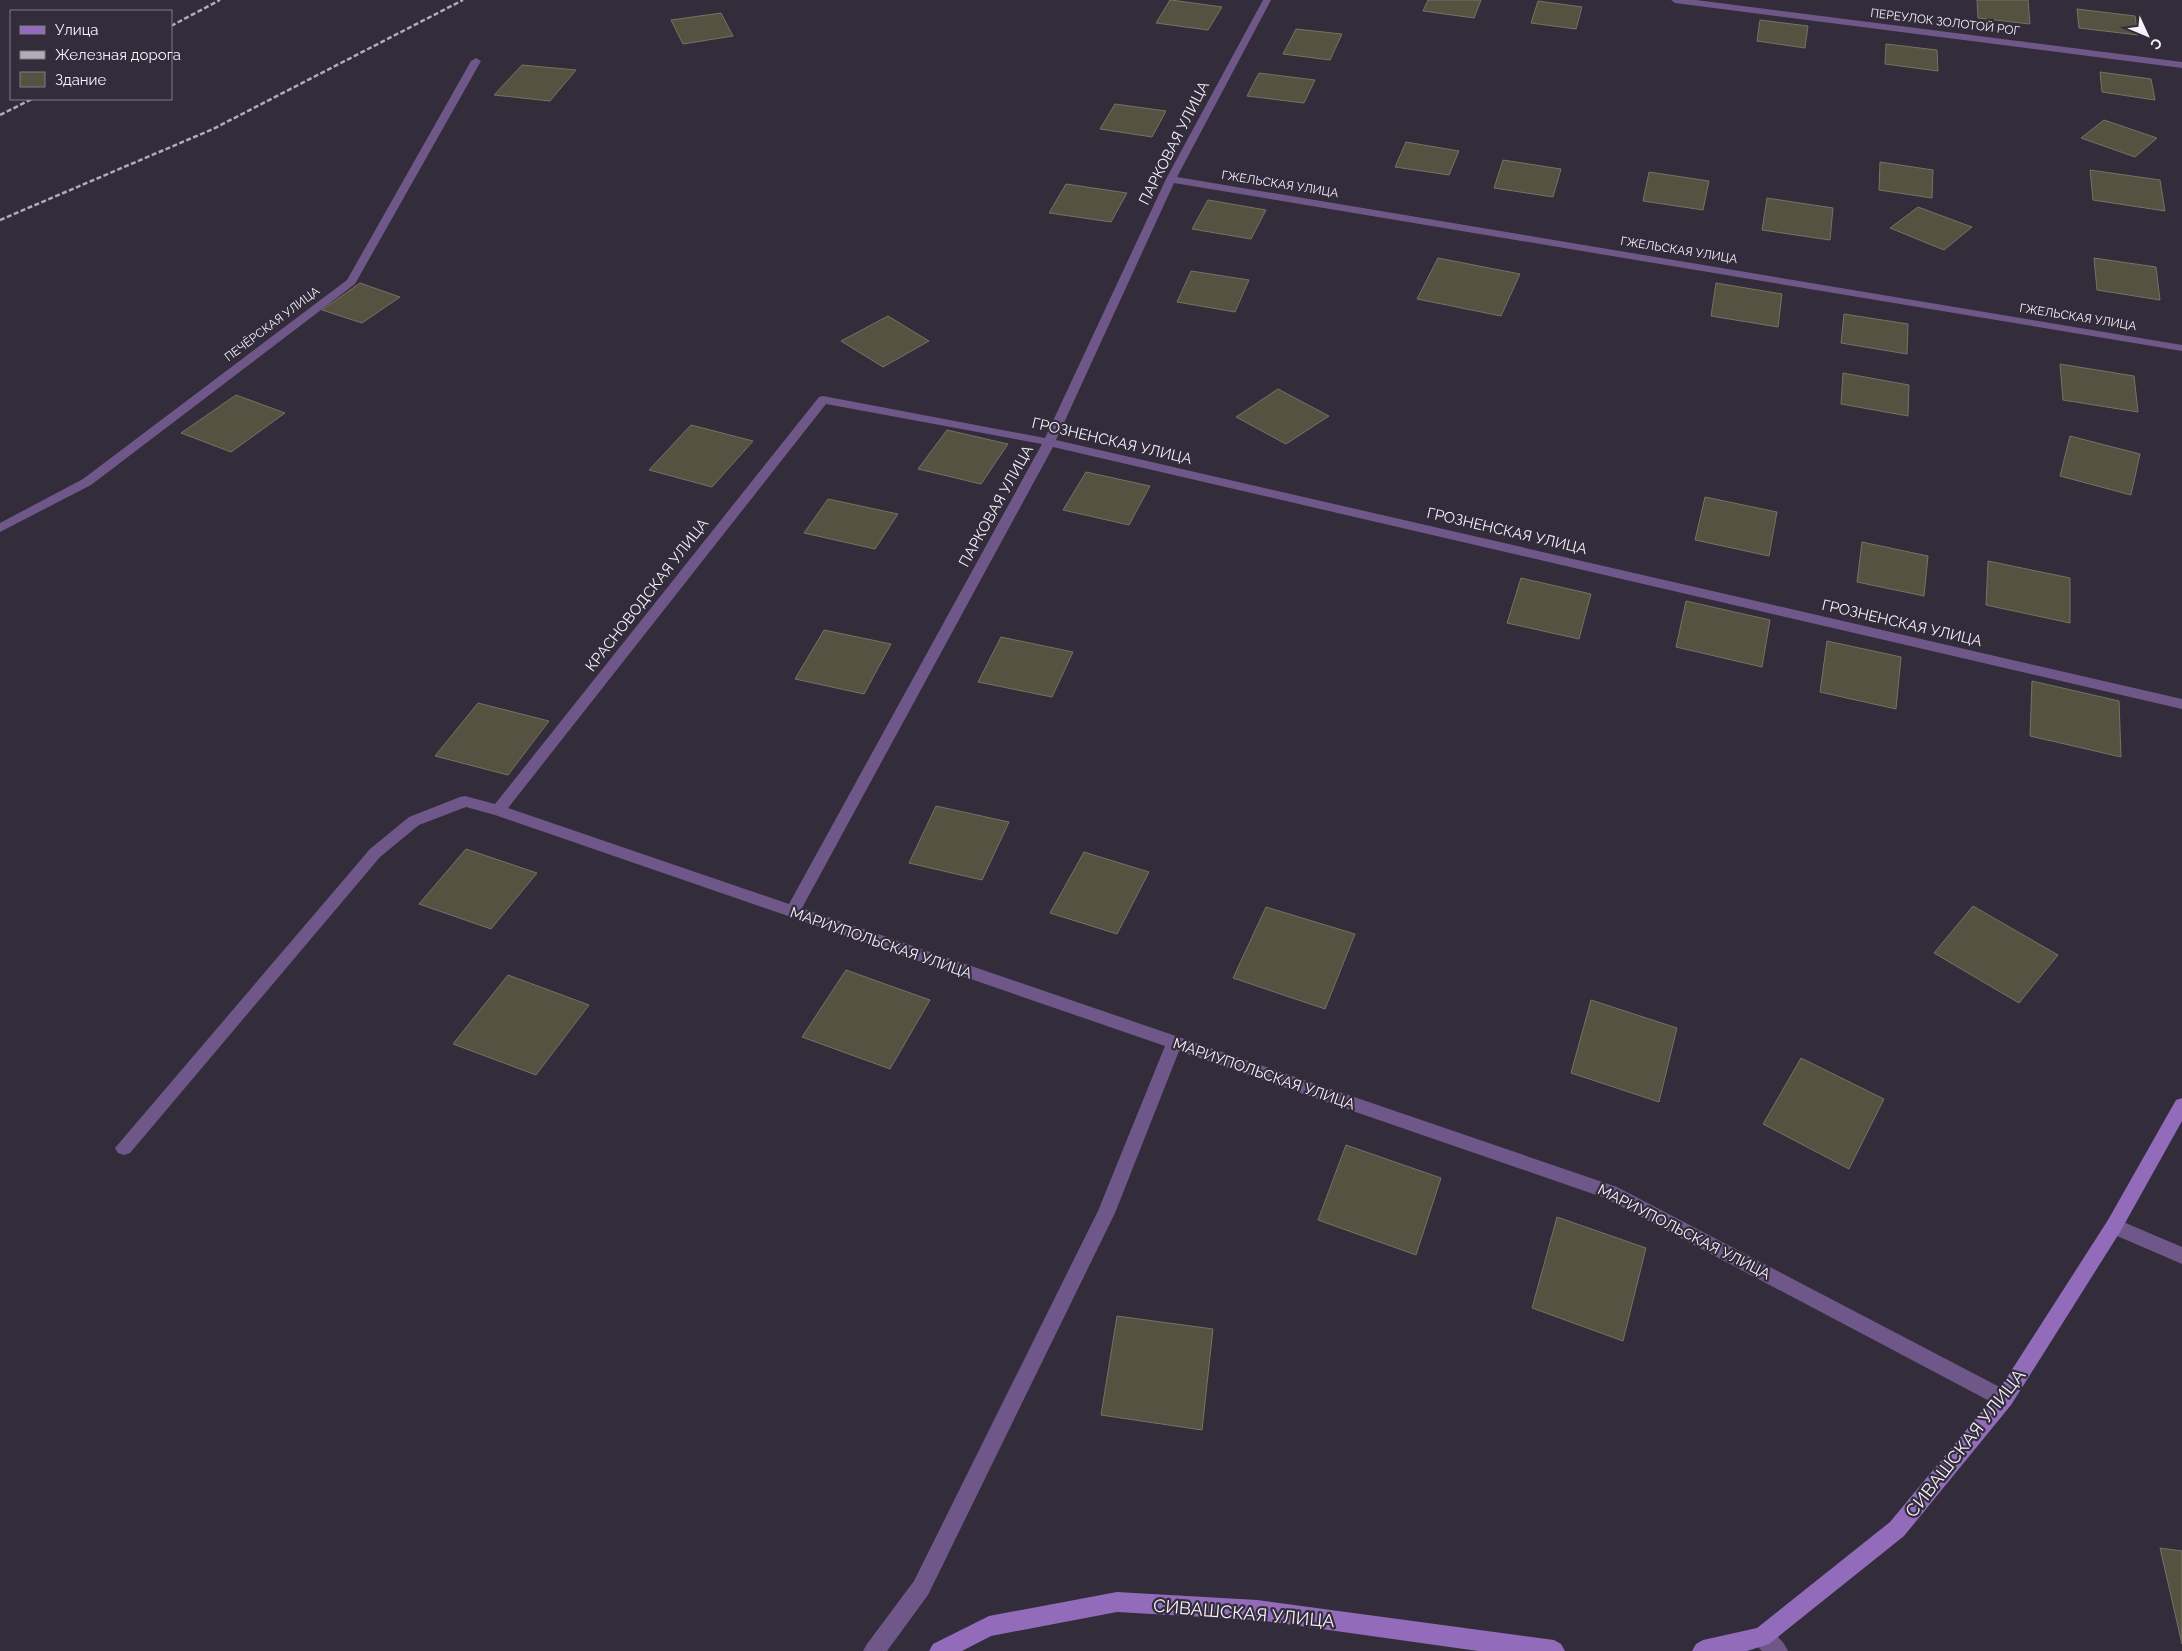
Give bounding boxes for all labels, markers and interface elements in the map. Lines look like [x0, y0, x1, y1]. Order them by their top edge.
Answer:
street label: ПЕРЕУЛОК ЗОЛОТОЙ РОГ [1870, 6, 2020, 38]
legend [10, 10, 172, 100]
north arrow [2122, 10, 2172, 60]
text: Улица [55, 21, 99, 39]
text: С [2147, 35, 2165, 53]
text: Железная дорога [55, 46, 181, 64]
text: Здание [55, 71, 107, 89]
street label: ПАРКОВАЯ УЛИЦА [1135, 78, 1213, 208]
street label: ГЖЕЛЬСКАЯ УЛИЦА [1221, 168, 1339, 200]
street label: ГЖЕЛЬСКАЯ УЛИЦА [1620, 234, 1738, 266]
street label: ПЕЧЁРСКАЯ УЛИЦА [222, 284, 322, 364]
street label: ГЖЕЛЬСКАЯ УЛИЦА [2019, 301, 2137, 333]
street label: ГРОЗНЕНСКАЯ УЛИЦА [1030, 414, 1194, 468]
street label: ПАРКОВАЯ УЛИЦА [955, 442, 1037, 570]
street label: ГРОЗНЕНСКАЯ УЛИЦА [1425, 504, 1589, 558]
street label: КРАСНОВОДСКАЯ УЛИЦА [582, 515, 712, 675]
street label: ГРОЗНЕНСКАЯ УЛИЦА [1820, 596, 1984, 650]
street label: МАРИУПОЛЬСКАЯ УЛИЦА [788, 903, 974, 983]
street label: МАРИУПОЛЬСКАЯ УЛИЦА [1171, 1034, 1357, 1114]
street label: МАРИУПОЛЬСКАЯ УЛИЦА [1595, 1181, 1773, 1283]
street label: СИВАШСКАЯ УЛИЦА [1901, 1365, 2029, 1521]
street label: СИВАШСКАЯ УЛИЦА [1152, 1595, 1336, 1631]

